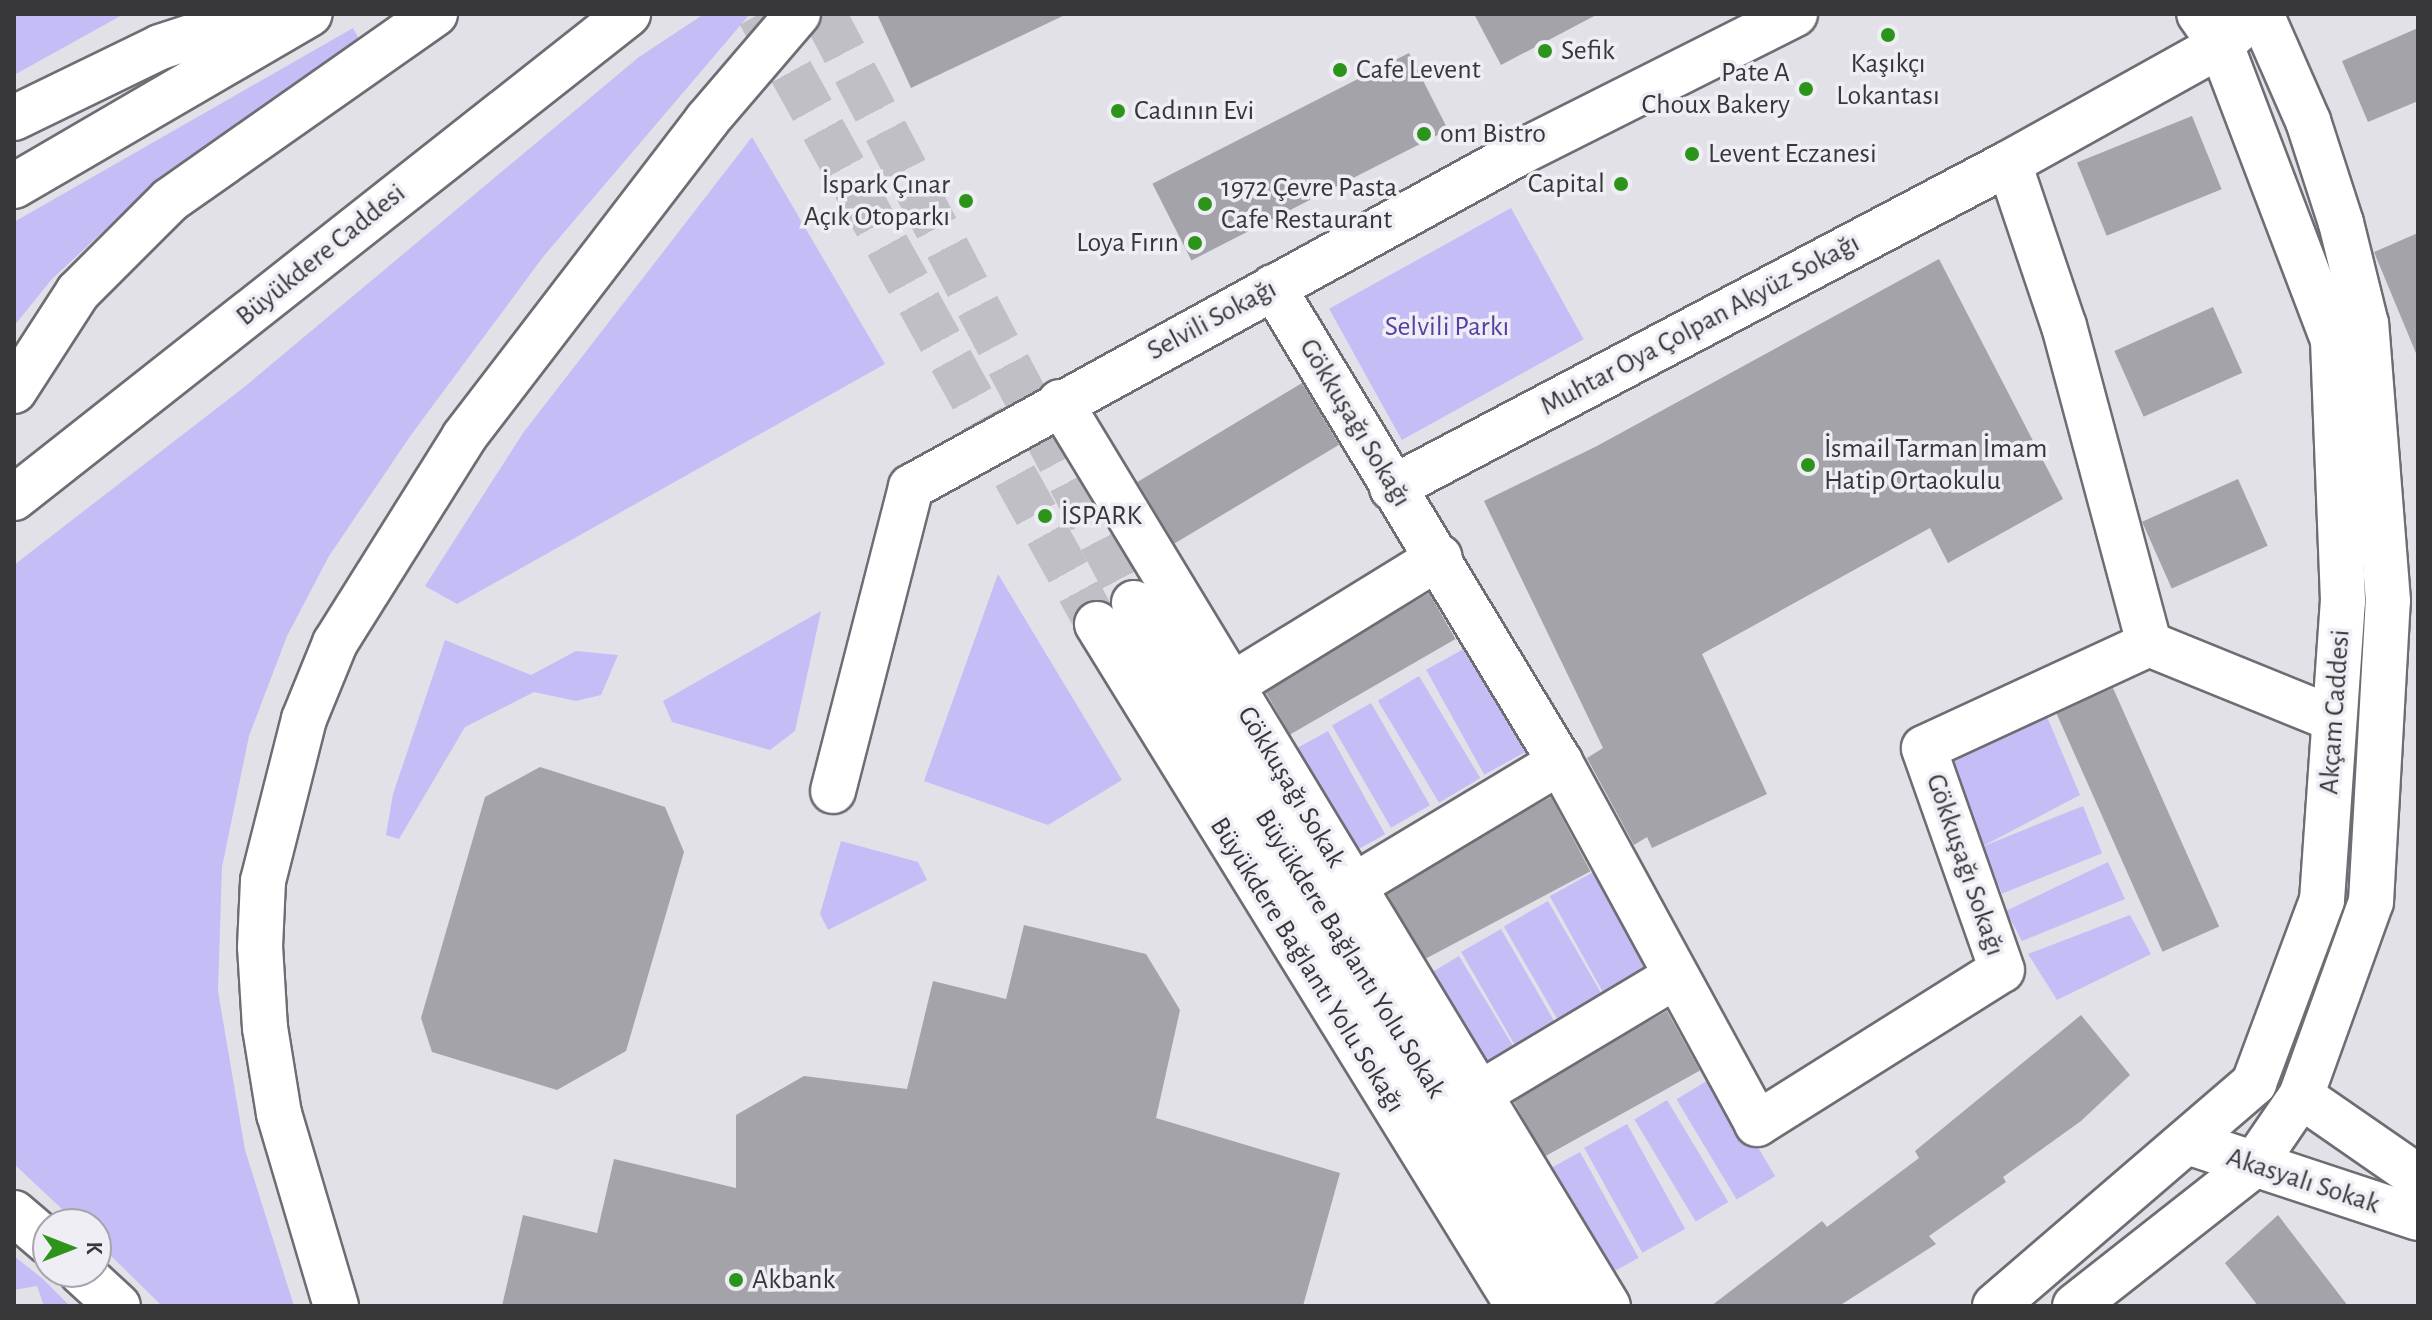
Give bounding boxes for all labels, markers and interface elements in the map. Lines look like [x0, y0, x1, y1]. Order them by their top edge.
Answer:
marker: Kaşıkçı Lokantası [1879, 26, 1897, 44]
place label: Sefik [1561, 34, 1615, 68]
marker: Sefik [1536, 42, 1554, 60]
place label: Kaşıkçı Lokantası [1836, 47, 1940, 113]
place label: Cafe Levent [1356, 53, 1481, 87]
place label: Pate A Choux Bakery [1642, 56, 1790, 122]
marker: Cafe Levent [1331, 61, 1349, 79]
marker: Pate A Choux Bakery [1797, 80, 1815, 98]
place label: Cadının Evi [1134, 94, 1254, 128]
marker: Cadının Evi [1109, 102, 1127, 120]
place label: on1 Bistro [1440, 117, 1546, 151]
marker: on1 Bistro [1415, 125, 1433, 143]
place label: Levent Eczanesi [1708, 137, 1877, 171]
marker: Levent Eczanesi [1683, 145, 1701, 163]
place label: Capital [1528, 167, 1605, 201]
place label: İspark Çınar Açık Otoparkı [804, 168, 950, 234]
place label: 1972 Çevre Pasta Cafe Restaurant [1221, 171, 1397, 237]
marker: Capital [1612, 175, 1630, 193]
street label: Büyükdere Caddesi [230, 176, 412, 334]
marker: İspark Çınar Açık Otoparkı [957, 192, 975, 210]
marker: 1972 Çevre Pasta Cafe Restaurant [1196, 195, 1214, 213]
place label: Loya Fırın [1076, 226, 1179, 260]
street label: Muhtar Oya Çolpan Akyüz Sokağı [1535, 227, 1865, 423]
marker: Loya Fırın [1186, 234, 1204, 252]
street label: Selvili Sokağı [1142, 272, 1282, 368]
park label: Selvili Parkı [1385, 310, 1509, 344]
street label: Gökkuşağı Sokağı [1292, 333, 1418, 513]
place label: İsmail Tarman İmam Hatip Ortaokulu [1824, 432, 2047, 498]
marker: İsmail Tarman İmam Hatip Ortaokulu [1799, 456, 1817, 474]
place label: İSPARK [1061, 499, 1142, 533]
marker: İSPARK [1036, 507, 1054, 525]
street label: Akçam Caddesi [2312, 628, 2358, 796]
street label: Gökkuşağı Sokak [1230, 700, 1352, 874]
street label: Gökkuşağı Sokağı [1918, 770, 2012, 960]
street label: Büyükdere Bağlantı Yolu Sokak [1247, 803, 1453, 1105]
street label: Büyükdere Bağlantı Yolu Sokağı [1202, 811, 1412, 1119]
street label: Akasyalı Sokak [2222, 1140, 2384, 1222]
north arrow [32, 1208, 112, 1288]
text: K [83, 1242, 105, 1254]
place label: Akbank [752, 1263, 835, 1297]
marker: Akbank [727, 1271, 745, 1289]

